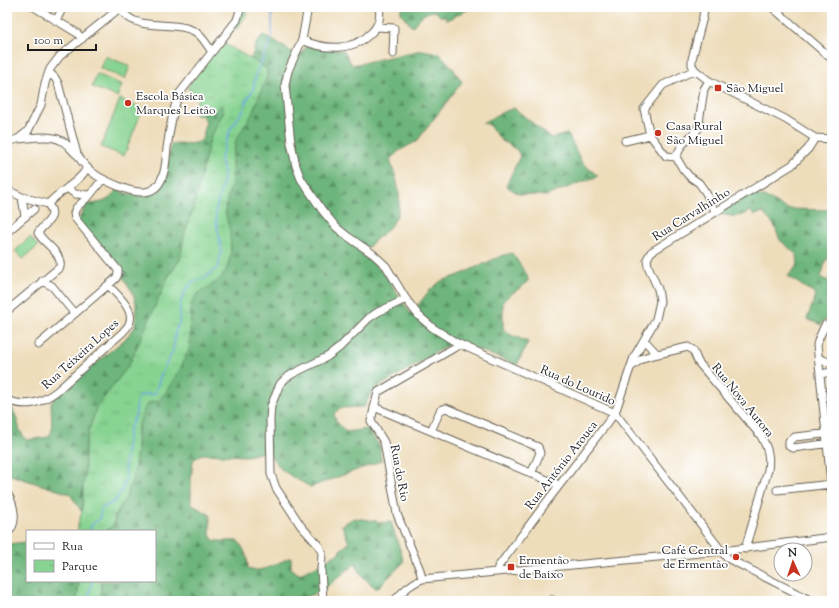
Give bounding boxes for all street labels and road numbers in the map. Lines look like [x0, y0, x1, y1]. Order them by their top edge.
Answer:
street label: Rua Carvalhinho [649, 183, 734, 246]
street label: Rua Teixeira Lopes [38, 315, 123, 394]
street label: Rua Nova Aurora [707, 360, 778, 442]
street label: Rua do Lourido [537, 361, 619, 411]
street label: Rua António Arouca [521, 417, 603, 514]
street label: Rua do Rio [385, 443, 413, 504]

